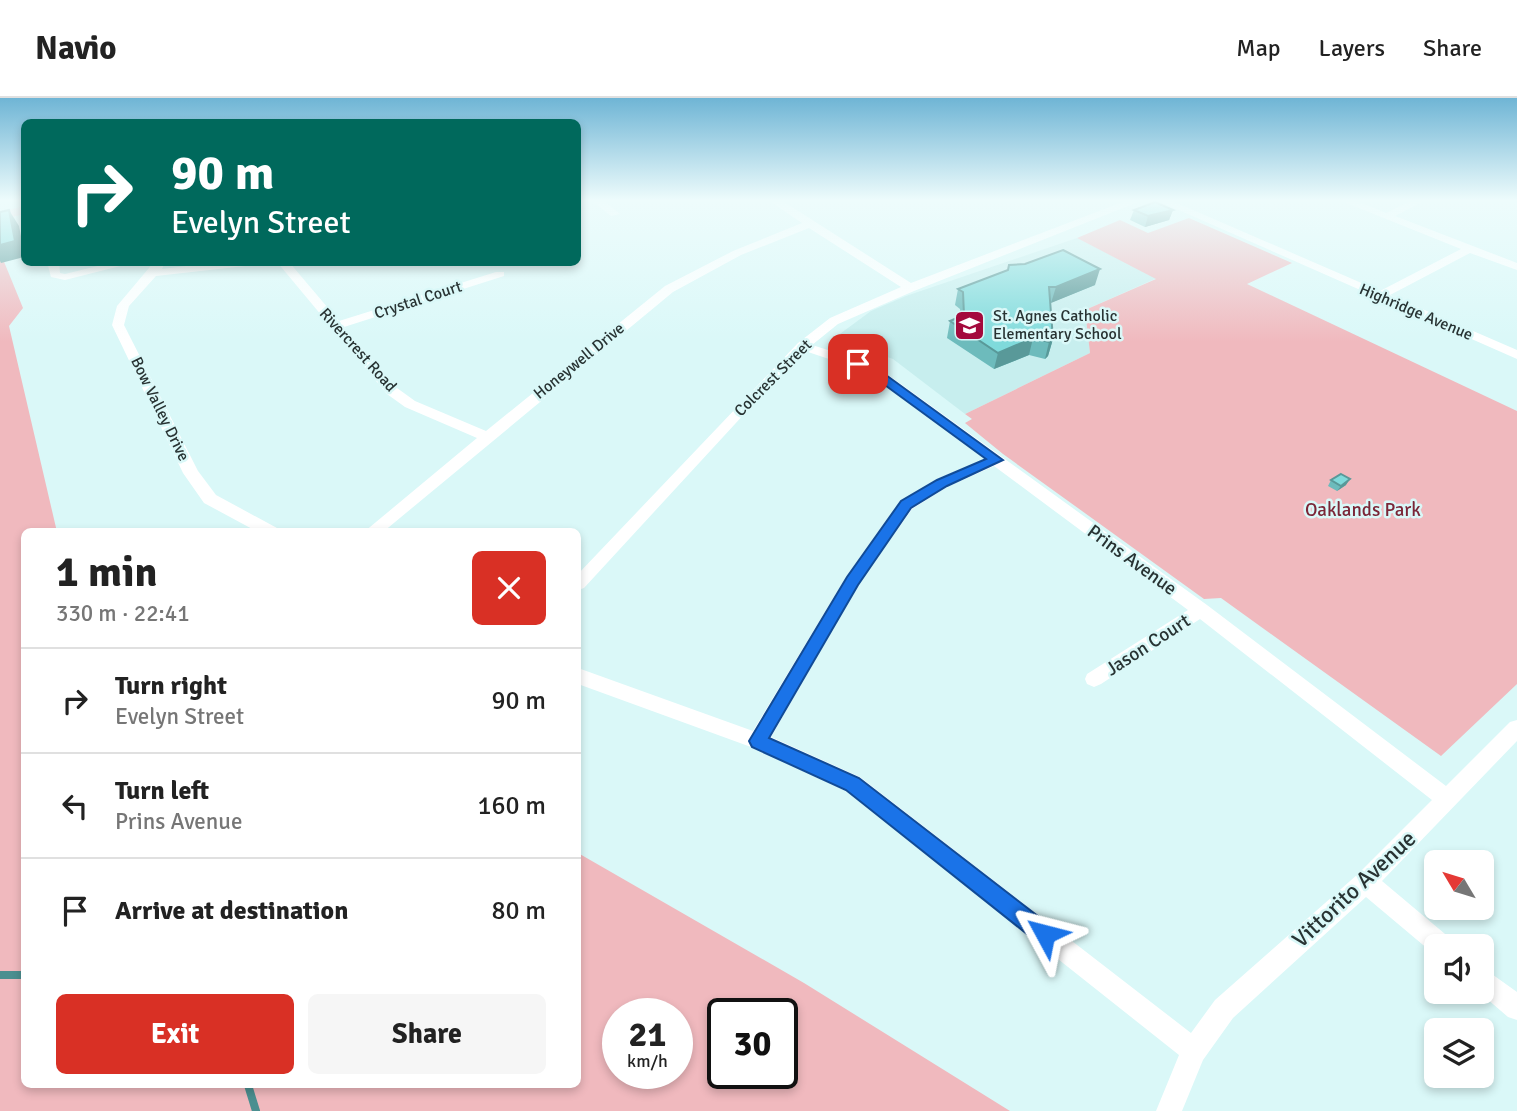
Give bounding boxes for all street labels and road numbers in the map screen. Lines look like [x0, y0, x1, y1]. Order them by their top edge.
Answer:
street label: Crystal Court [372, 276, 465, 324]
street label: Highridge Avenue [1356, 279, 1476, 345]
street label: Rivercrest Road [315, 304, 401, 396]
street label: Honeywell Drive [530, 318, 628, 404]
street label: Colcrest Street [730, 335, 816, 421]
street label: Bow Valley Drive [126, 354, 194, 464]
street label: Prins Avenue [1082, 519, 1182, 601]
street label: Jason Court [1101, 609, 1195, 681]
street label: Vittorito Avenue [1286, 824, 1422, 954]

